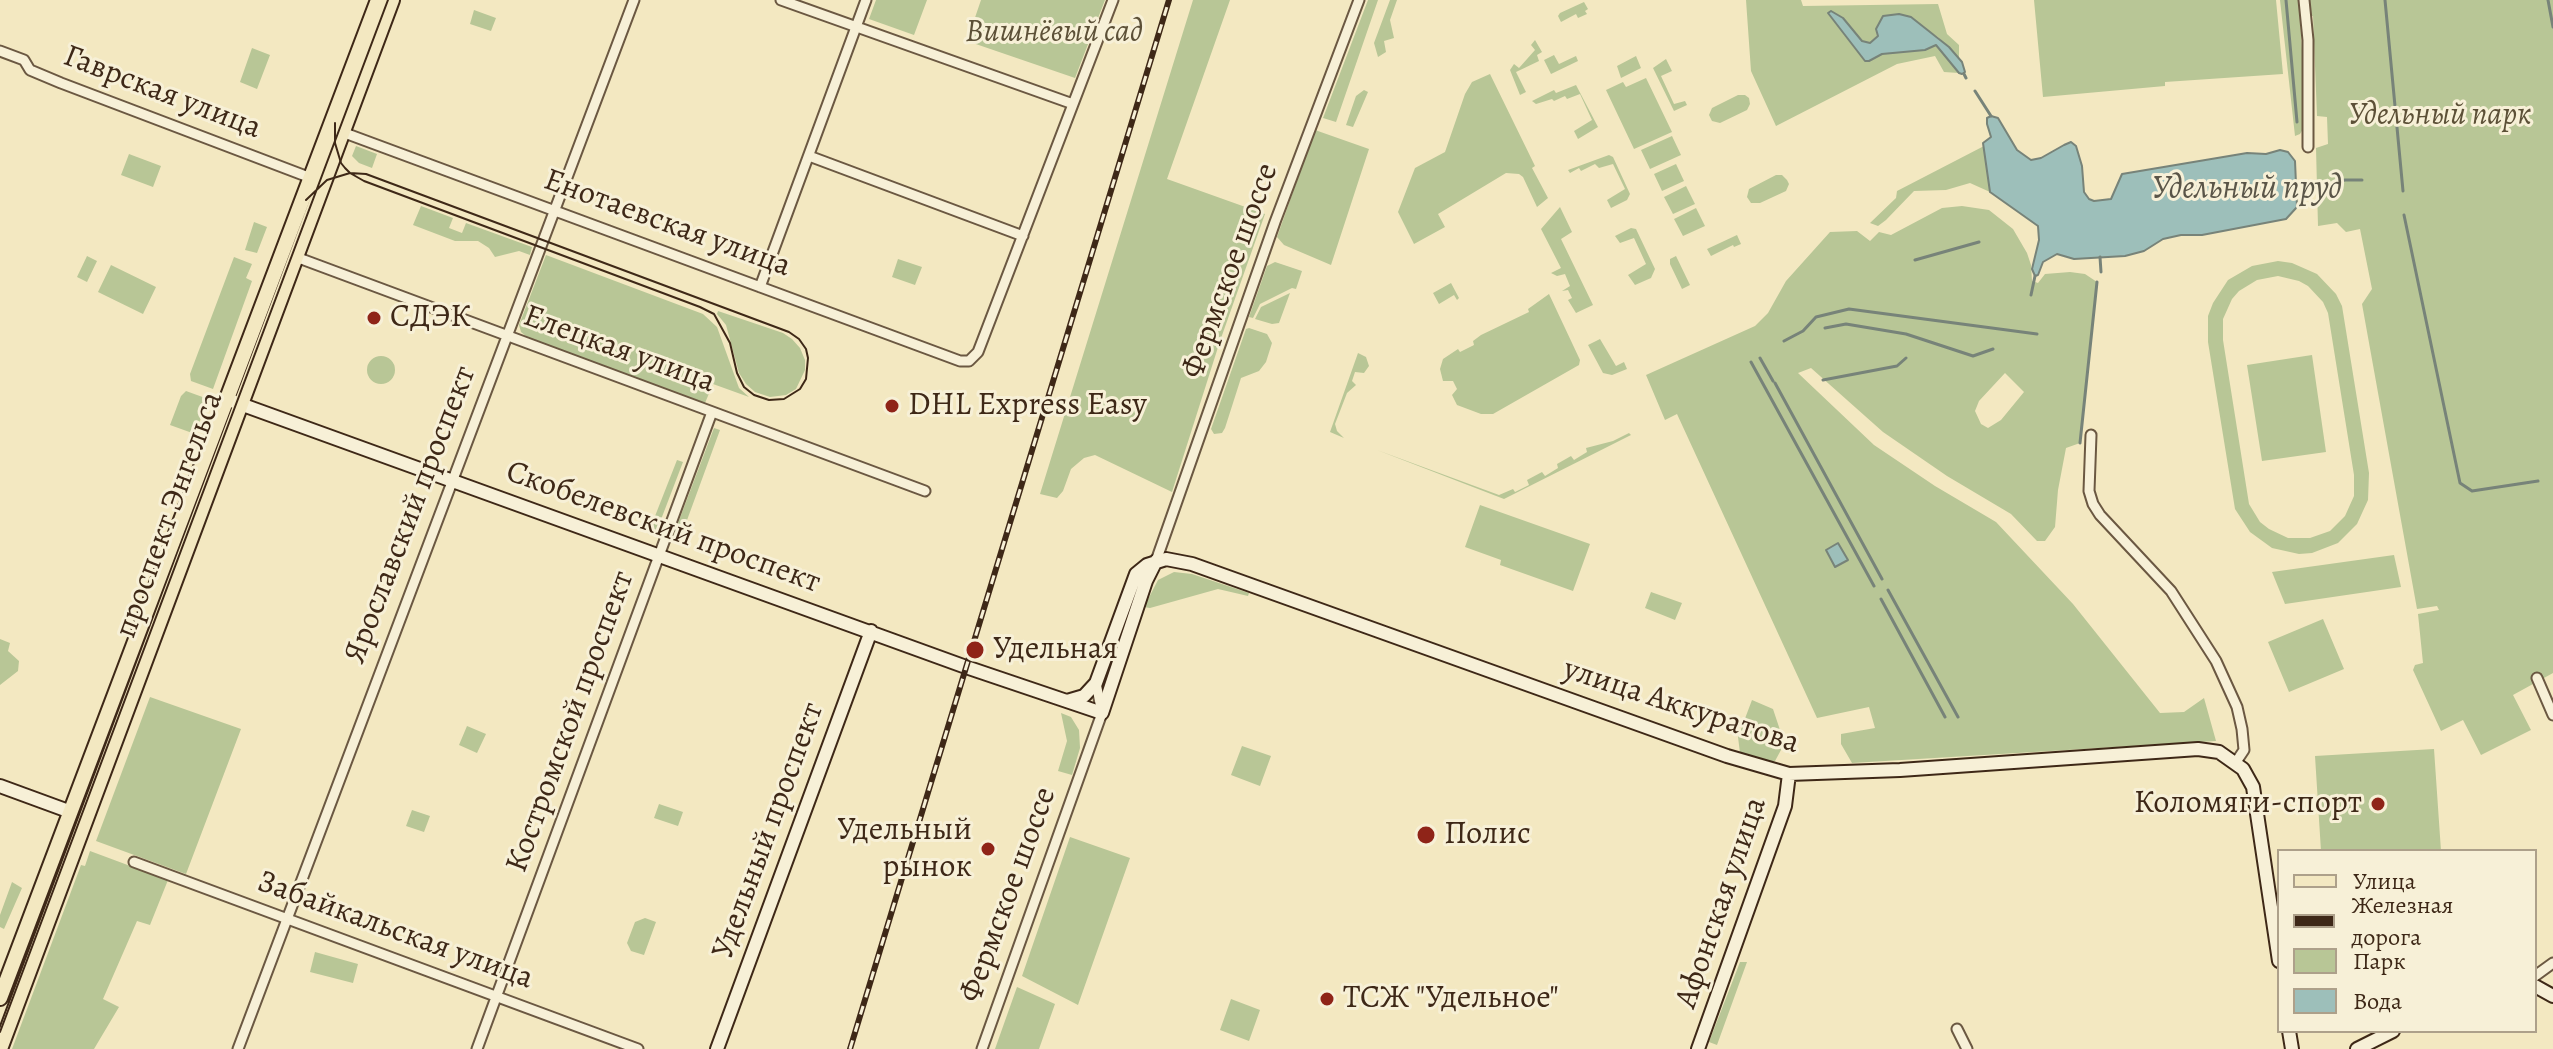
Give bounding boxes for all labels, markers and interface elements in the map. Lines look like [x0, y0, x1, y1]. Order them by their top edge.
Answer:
park label: Вишнёвый сад [965, 14, 1143, 52]
street label: Гаврская улица [58, 38, 266, 148]
park label: Удельный парк [2349, 97, 2531, 135]
street label: Фермское шоссе [1174, 158, 1288, 384]
street label: Енотаевская улица [538, 162, 796, 286]
water label: Удельный пруд [2152, 170, 2342, 210]
street label: Елецкая улица [518, 298, 720, 402]
place label: СДЭК [390, 299, 471, 337]
marker: СДЭК [365, 309, 383, 327]
street label: Ярославский проспект [337, 361, 485, 669]
street label: проспект Энгельса [108, 387, 232, 643]
place label: DHL Express Easy [908, 387, 1147, 425]
marker: DHL Express Easy [883, 397, 901, 415]
street label: Скобелевский проспект [501, 453, 825, 603]
street label: Костромской проспект [499, 566, 643, 878]
place label: Удельная [993, 631, 1118, 669]
marker: Удельная [964, 639, 986, 661]
street label: улица Аккуратова [1558, 651, 1804, 763]
street label: Удельный проспект [705, 698, 833, 964]
street label: Фермское шоссе [952, 782, 1066, 1008]
place label: Коломяги-спорт [2134, 785, 2362, 823]
street label: Афонская улица [1668, 792, 1776, 1014]
marker: Коломяги-спорт [2369, 795, 2387, 813]
place label: Удельный рынок [837, 812, 972, 887]
place label: Полис [1444, 816, 1531, 854]
marker: Полис [1415, 824, 1437, 846]
marker: Удельный рынок [979, 840, 997, 858]
legend [2277, 849, 2537, 1033]
street label: Забайкальская улица [252, 863, 538, 999]
text: Улица [2353, 865, 2416, 897]
text: Железная дорога [2351, 889, 2453, 953]
text: Парк [2353, 945, 2406, 977]
place label: ТСЖ "Удельное" [1343, 980, 1559, 1018]
text: Вода [2353, 985, 2402, 1017]
marker: ТСЖ "Удельное" [1318, 990, 1336, 1008]

